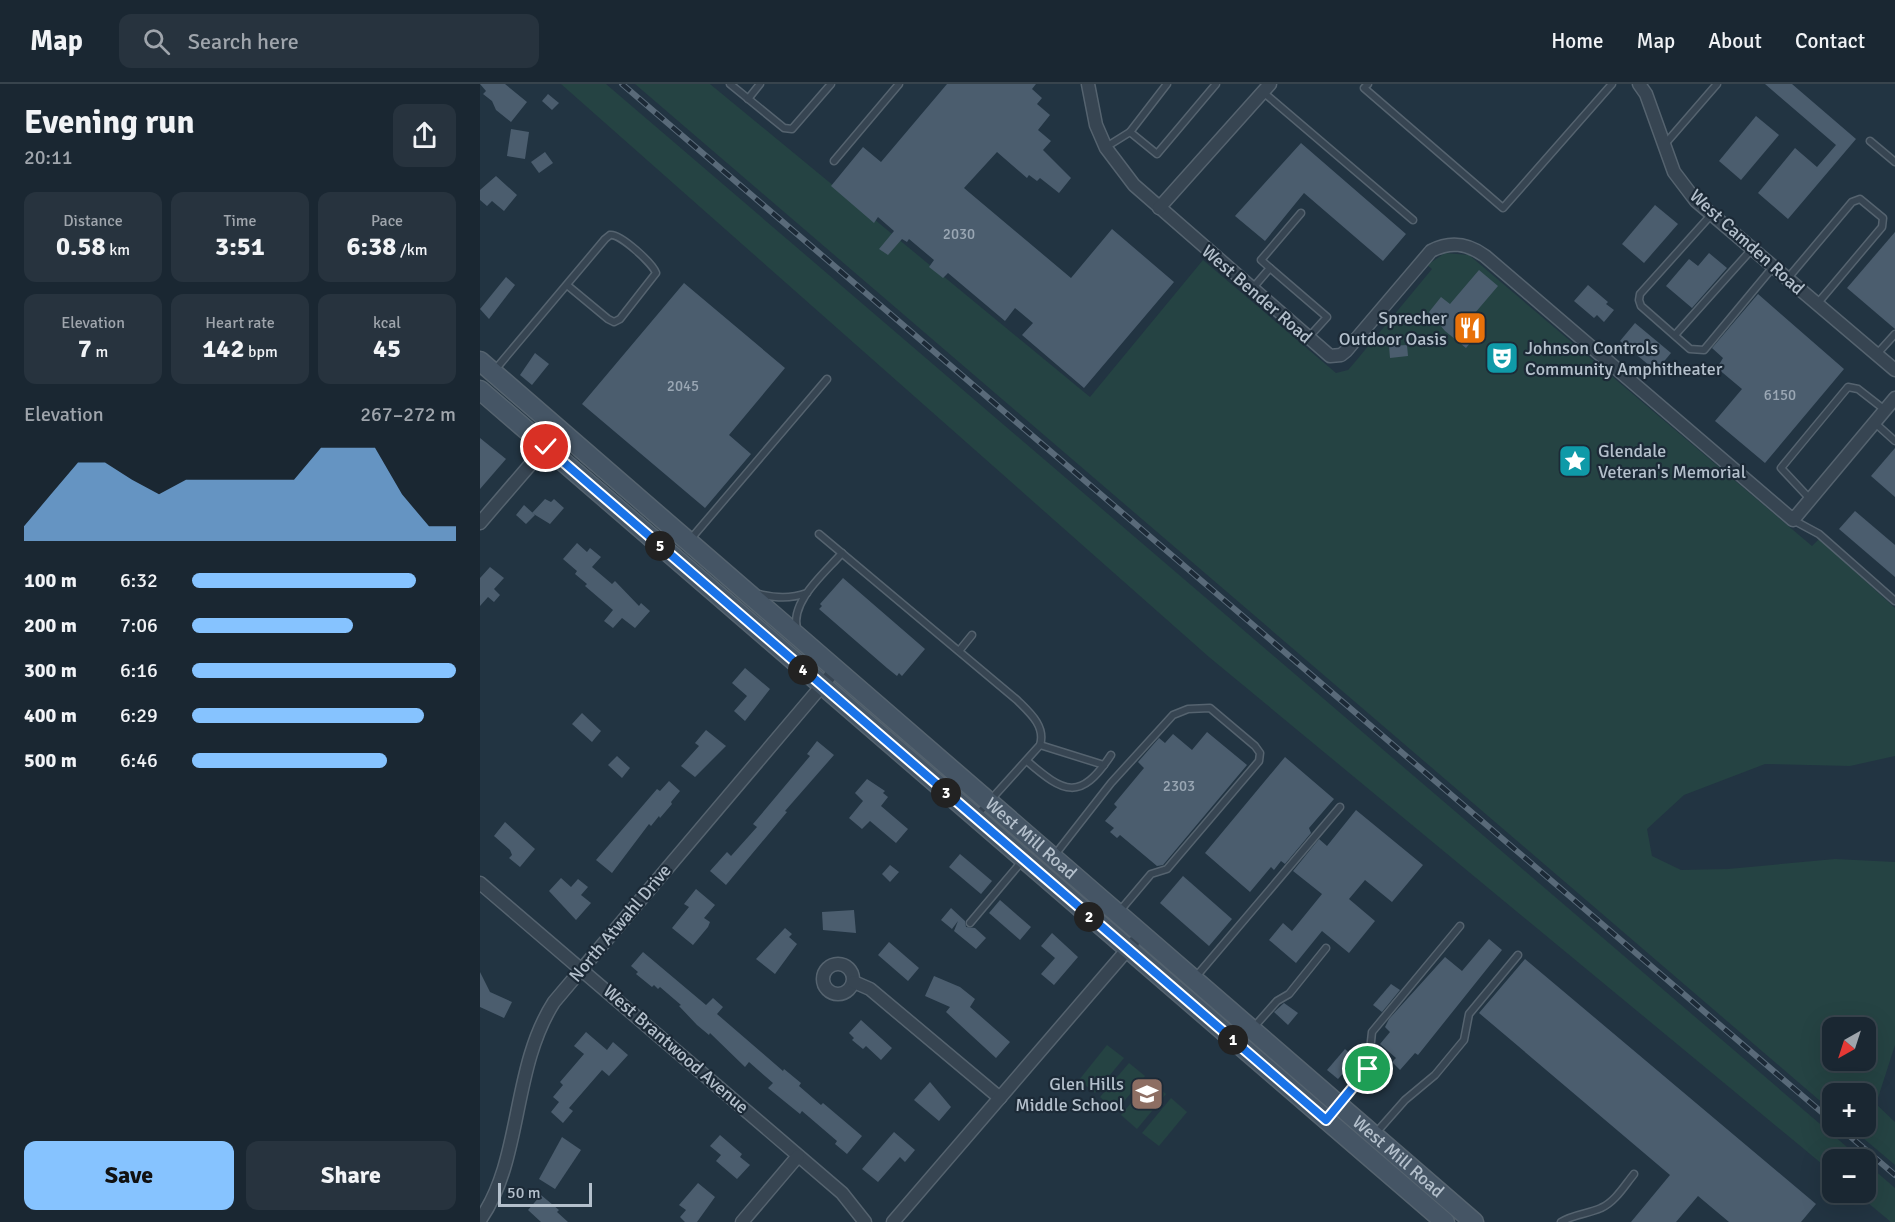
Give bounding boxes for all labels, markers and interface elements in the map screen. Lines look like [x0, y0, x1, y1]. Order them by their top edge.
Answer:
search box [119, 14, 539, 68]
text: Map [30, 24, 83, 58]
icon: search [140, 25, 173, 58]
text: Search here [188, 28, 299, 55]
text: Home [1551, 28, 1604, 54]
text: Map [1637, 28, 1675, 54]
text: About [1708, 28, 1762, 54]
text: Contact [1795, 28, 1865, 54]
text: Evening run [24, 102, 194, 143]
button: share [393, 104, 456, 167]
text: 20:11 [24, 145, 73, 170]
street label: West Camden Road [1685, 185, 1809, 299]
text: Distance [63, 211, 123, 231]
text: Time [224, 211, 256, 231]
text: Pace [371, 211, 403, 231]
house number: 2030 [943, 225, 975, 243]
text: 0.58 [56, 231, 106, 263]
text: 3:51 [215, 231, 265, 263]
text: 6:38 [347, 231, 396, 263]
text: km [106, 240, 130, 260]
text: /km [396, 240, 427, 260]
street label: West Bender Road [1197, 240, 1317, 348]
place label: Sprecher Outdoor Oasis [1339, 307, 1447, 350]
restaurant icon: Sprecher Outdoor Oasis [1452, 310, 1488, 346]
text: Elevation [61, 313, 125, 333]
text: Heart rate [205, 313, 275, 333]
text: kcal [373, 313, 401, 333]
text: 7 [78, 333, 92, 365]
text: 142 [202, 333, 244, 365]
text: 45 [373, 333, 401, 365]
place label: Johnson Controls Community Amphitheater [1525, 337, 1723, 380]
theatre icon: Johnson Controls Community Amphitheater [1484, 340, 1520, 376]
text: m [92, 342, 108, 362]
text: bpm [244, 342, 278, 362]
house number: 2045 [667, 377, 699, 395]
house number: 6150 [1764, 386, 1796, 404]
text: Elevation [24, 402, 104, 427]
text: 267–272 m [360, 402, 456, 427]
pin [520, 421, 571, 472]
icon: check [529, 430, 562, 463]
place label: Glendale Veteran's Memorial [1598, 440, 1746, 483]
place icon: Glendale Veteran's Memorial [1557, 443, 1593, 479]
pin: 5 [645, 531, 675, 561]
text: 5 [656, 536, 664, 556]
text: 100 m [24, 568, 77, 593]
text: 6:32 [120, 568, 158, 593]
text: 200 m [24, 613, 77, 638]
text: 7:06 [120, 613, 158, 638]
pin: 4 [788, 655, 818, 685]
text: 300 m [24, 658, 77, 683]
text: 6:16 [120, 658, 158, 683]
text: 4 [799, 660, 807, 680]
text: 400 m [24, 703, 77, 728]
text: 6:29 [120, 703, 158, 728]
text: 500 m [24, 748, 77, 773]
text: 6:46 [120, 748, 158, 773]
house number: 2303 [1163, 777, 1195, 795]
pin: 3 [931, 778, 961, 808]
text: 3 [942, 783, 950, 803]
street label: West Mill Road [981, 793, 1081, 884]
street label: North Atwahl Drive [564, 860, 676, 986]
pin: 2 [1074, 902, 1104, 932]
text: 2 [1085, 907, 1093, 927]
street label: West Brantwood Avenue [599, 980, 753, 1118]
north arrow [1822, 1017, 1876, 1071]
map controls [1822, 1017, 1876, 1203]
pin: 1 [1218, 1025, 1248, 1055]
text: 1 [1229, 1030, 1237, 1050]
pin [1342, 1043, 1393, 1094]
icon: arrive [1351, 1052, 1384, 1085]
place label: Glen Hills Middle School [1015, 1073, 1124, 1116]
school or university icon: Glen Hills Middle School [1129, 1076, 1165, 1112]
button: + [1822, 1083, 1876, 1137]
street label: West Mill Road [1348, 1111, 1449, 1202]
button: Save [24, 1141, 234, 1210]
button: Share [246, 1141, 456, 1210]
button: − [1822, 1149, 1876, 1203]
scale bar [498, 1180, 592, 1208]
text: 50 m [507, 1183, 541, 1203]

